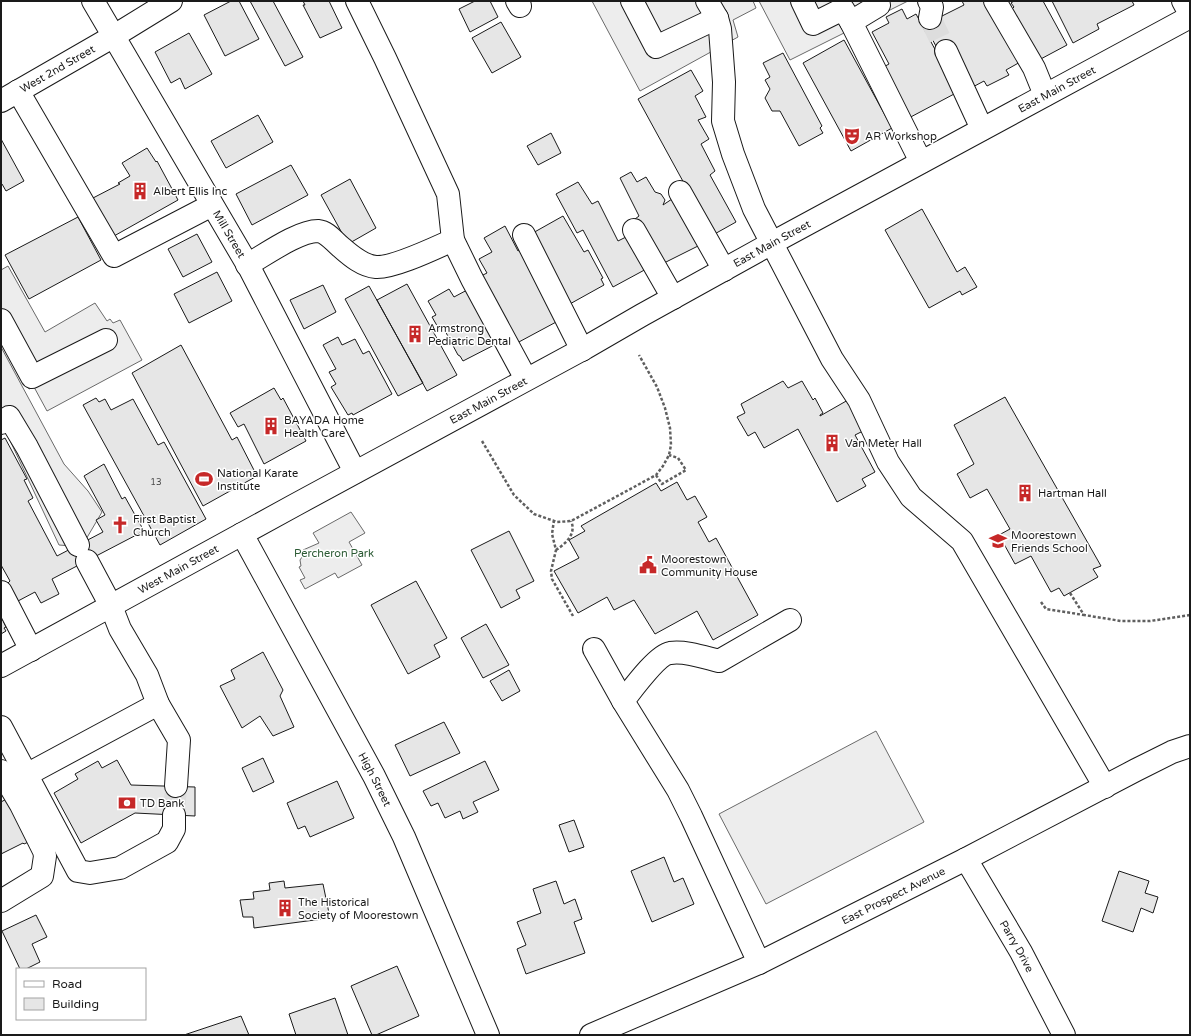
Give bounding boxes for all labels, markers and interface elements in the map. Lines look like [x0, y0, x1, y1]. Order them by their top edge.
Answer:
street label: West 2nd Street [18, 42, 97, 95]
street label: East Main Street [1016, 63, 1098, 115]
theatre icon: AR Workshop [842, 126, 862, 146]
place label: AR Workshop [865, 130, 937, 143]
building icon: Albert Ellis Inc [130, 181, 150, 201]
place label: Albert Ellis Inc [153, 185, 227, 198]
street label: Mill Street [210, 208, 249, 260]
street label: East Main Street [731, 217, 813, 270]
place label: Armstrong Pediatric Dental [428, 322, 511, 348]
building icon: Armstrong Pediatric Dental [405, 324, 425, 344]
street label: East Main Street [447, 374, 529, 427]
place label: BAYADA Home Health Care [284, 414, 364, 440]
building icon: BAYADA Home Health Care [261, 416, 281, 436]
building icon: Van Meter Hall [822, 433, 842, 453]
place label: Van Meter Hall [845, 437, 922, 450]
place label: National Karate Institute [217, 467, 298, 493]
sports icon: National Karate Institute [194, 469, 214, 489]
house number: 13 [150, 477, 162, 488]
building icon: Hartman Hall [1015, 483, 1035, 503]
place label: Hartman Hall [1038, 487, 1107, 500]
place label: First Baptist Church [133, 513, 196, 539]
church icon: First Baptist Church [110, 515, 130, 535]
place label: Moorestown Friends School [1011, 529, 1088, 555]
school or university icon: Moorestown Friends School [988, 531, 1008, 551]
street label: West Main Street [136, 542, 221, 596]
park label: Percheron Park [294, 547, 374, 560]
place label: Moorestown Community House [661, 553, 757, 579]
public building icon: Moorestown Community House [638, 555, 658, 575]
street label: High Street [356, 750, 394, 808]
bank icon: TD Bank [117, 793, 137, 813]
place label: TD Bank [140, 797, 184, 810]
street label: East Prospect Avenue [839, 864, 947, 927]
place label: The Historical Society of Moorestown [298, 896, 418, 922]
building icon: The Historical Society of Moorestown [275, 898, 295, 918]
street label: Parry Drive [997, 918, 1037, 974]
legend [16, 968, 146, 1020]
text: Road [52, 977, 82, 991]
text: Building [52, 997, 99, 1011]

